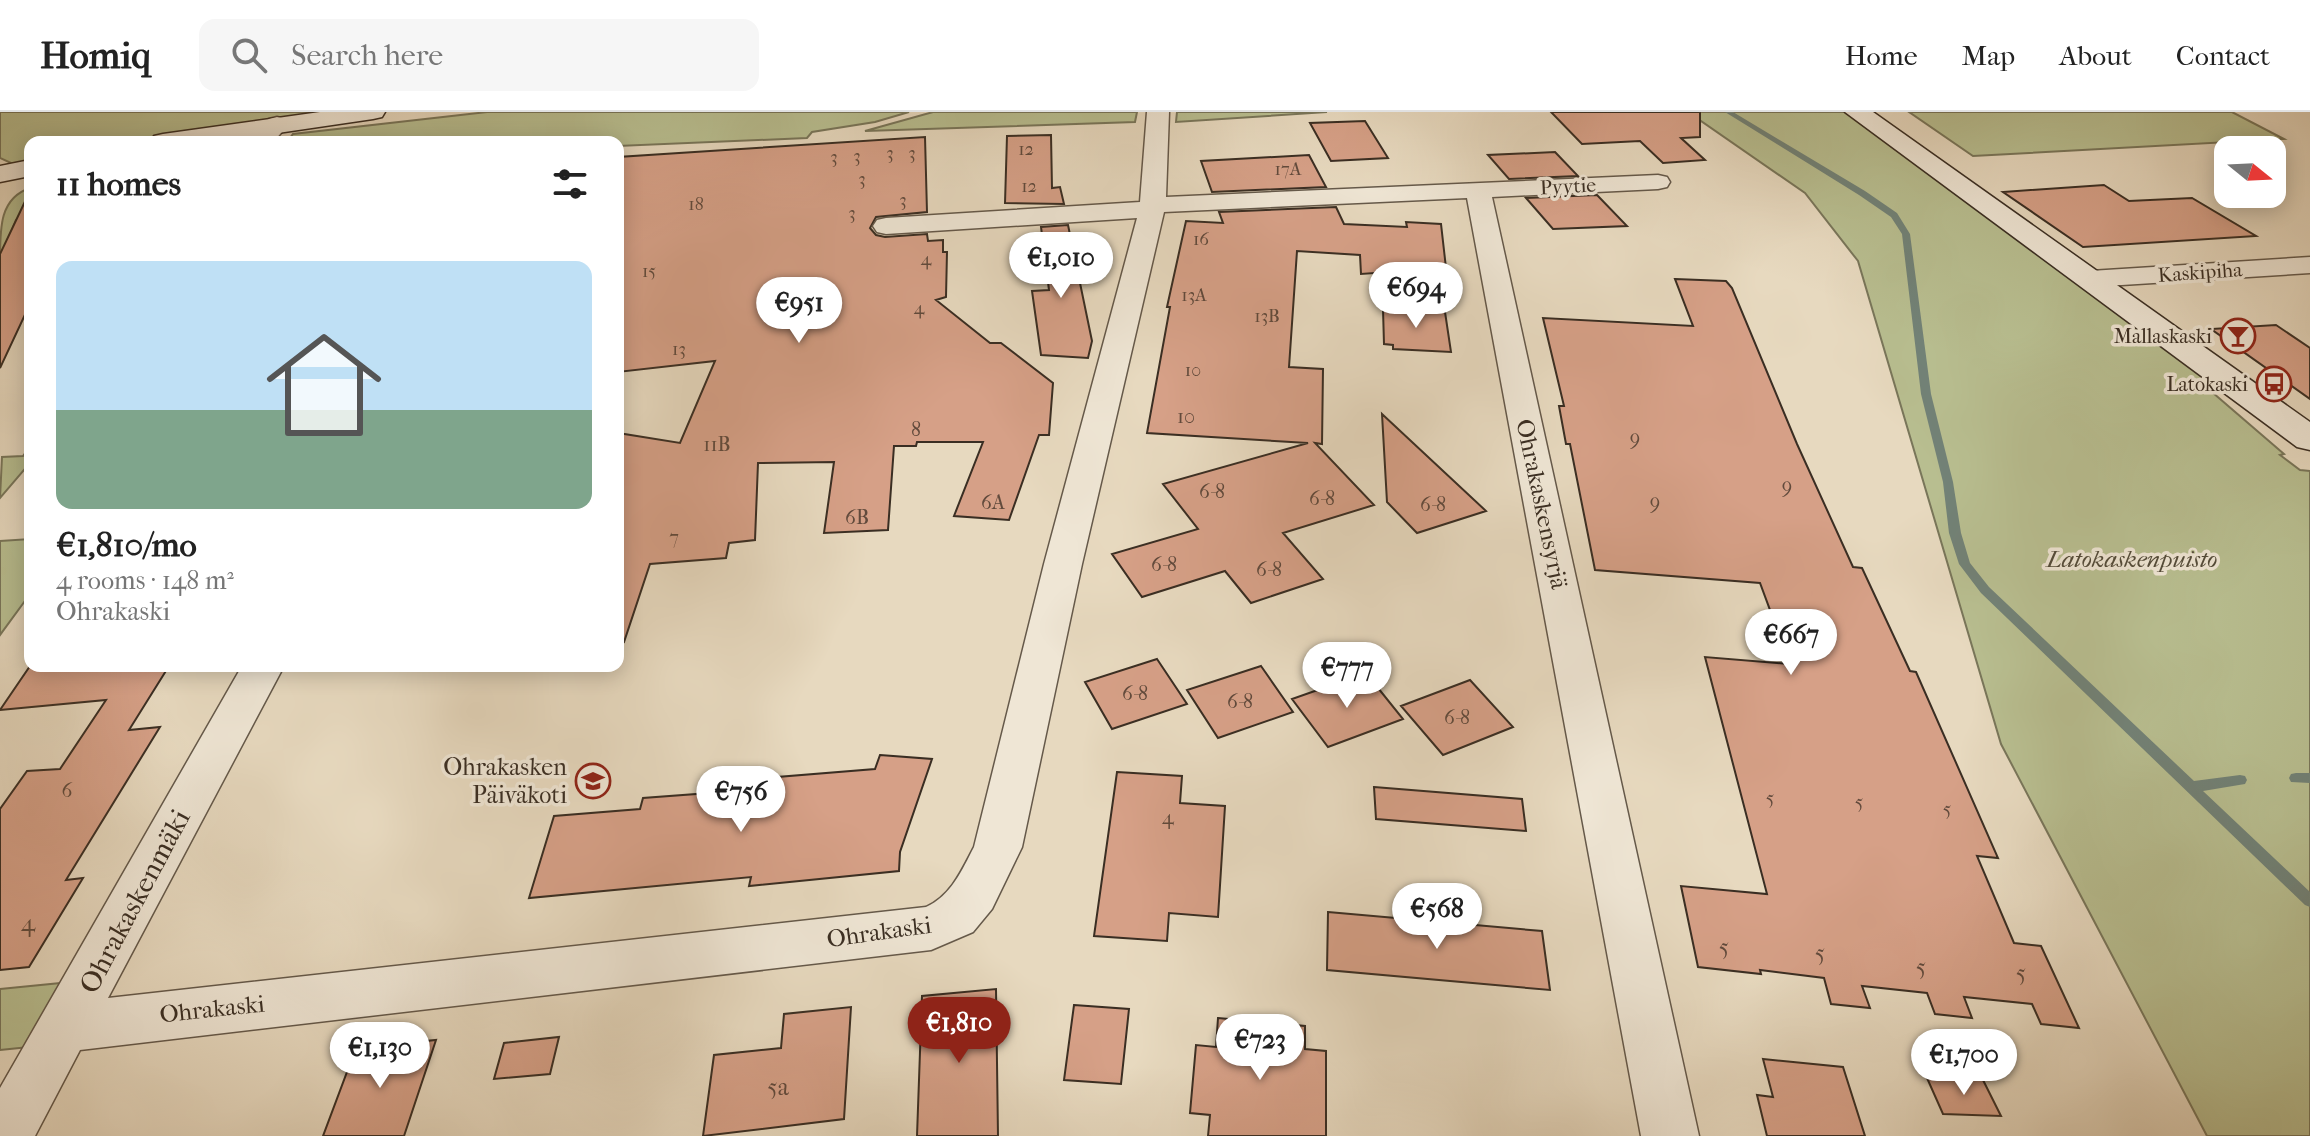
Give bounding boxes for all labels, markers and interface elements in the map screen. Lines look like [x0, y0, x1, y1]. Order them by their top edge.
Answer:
search box [199, 19, 759, 91]
text: Homiq [40, 33, 151, 78]
icon: search [227, 33, 271, 77]
text: Search here [291, 38, 443, 73]
text: Home [1845, 39, 1918, 72]
text: Map [1962, 39, 2015, 72]
text: About [2059, 39, 2132, 72]
text: Contact [2176, 39, 2270, 72]
north arrow [2214, 136, 2286, 208]
map controls [2214, 136, 2286, 208]
house number: 12 [1018, 139, 1034, 160]
house number: 3 [886, 143, 894, 164]
house number: 3 [908, 143, 916, 164]
house number: 3 [853, 146, 861, 167]
house number: 3 [830, 147, 838, 168]
house number: 17A [1275, 159, 1302, 180]
icon: filters [548, 162, 592, 206]
text: 11 homes [56, 164, 181, 204]
house number: 3 [858, 169, 866, 190]
street label: Pyytie [1539, 174, 1597, 199]
house number: 12 [1021, 176, 1037, 197]
house number: 3 [899, 190, 907, 211]
house number: 18 [688, 194, 704, 215]
house number: 3 [848, 203, 856, 224]
house number: 16 [1193, 229, 1209, 250]
pin: €1,010 [996, 232, 1126, 300]
text: €1,010 [1027, 242, 1095, 273]
house number: 4 [921, 249, 932, 270]
street label: Kaskipiha [2157, 258, 2244, 287]
house number: 15 [642, 261, 656, 282]
pin: €694 [1369, 262, 1463, 330]
text: €694 [1387, 272, 1445, 303]
pin: €951 [752, 277, 846, 345]
house number: 13A [1181, 285, 1207, 306]
text: €951 [774, 287, 824, 318]
house number: 4 [914, 298, 925, 319]
house number: 13B [1254, 306, 1280, 327]
icon: home [252, 313, 396, 457]
bar icon: Mallaskaski [2219, 317, 2257, 355]
place label: Mallaskaski [2114, 325, 2212, 348]
house number: 13 [672, 339, 686, 360]
house number: 10 [1185, 360, 1201, 381]
bus stop icon: Latokaski [2255, 365, 2293, 403]
place label: Latokaski [2166, 373, 2248, 396]
house number: 10 [1177, 405, 1195, 428]
street label: Ohrakaskensyrjä [1510, 416, 1574, 592]
house number: 8 [911, 418, 921, 441]
house number: 9 [1630, 427, 1640, 450]
house number: 11B [703, 433, 731, 456]
house number: 9 [1782, 475, 1792, 498]
house number: 6-8 [1199, 480, 1225, 503]
house number: 6-8 [1309, 487, 1335, 510]
house number: 6A [981, 491, 1006, 514]
house number: 9 [1650, 491, 1660, 514]
house number: 6-8 [1420, 493, 1446, 516]
house number: 6B [845, 506, 869, 529]
text: €1,810/mo [56, 525, 197, 565]
house number: 7 [669, 526, 679, 549]
park label: Latokaskenpuisto [2045, 545, 2217, 573]
house number: 6-8 [1151, 553, 1177, 576]
house number: 6-8 [1256, 558, 1282, 581]
text: 4 rooms · 148 m² [56, 565, 234, 596]
text: Ohrakaski [56, 596, 170, 627]
pin: €667 [1744, 609, 1838, 677]
text: €667 [1763, 619, 1819, 650]
pin: €777 [1300, 642, 1394, 710]
text: €777 [1320, 652, 1374, 683]
house number: 6-8 [1122, 682, 1148, 705]
house number: 6-8 [1227, 690, 1253, 713]
house number: 6-8 [1444, 706, 1470, 729]
place label: Ohrakasken Päiväkoti [443, 753, 567, 809]
school or university icon: Ohrakasken Päiväkoti [574, 762, 612, 800]
pin: €756 [694, 766, 788, 834]
text: €756 [714, 776, 768, 807]
house number: 6 [62, 779, 73, 802]
house number: 5 [1766, 787, 1774, 810]
house number: 5 [1855, 791, 1863, 814]
house number: 5 [1943, 798, 1951, 821]
street label: Ohrakaskenmäki [72, 804, 197, 999]
house number: 4 [1162, 806, 1175, 829]
pin: €568 [1390, 883, 1484, 951]
text: €568 [1410, 893, 1464, 924]
house number: 4 [21, 909, 36, 937]
street label: Ohrakaski [825, 911, 933, 953]
house number: 5 [1719, 933, 1729, 961]
house number: 5 [1815, 939, 1825, 967]
house number: 5 [1916, 953, 1926, 981]
house number: 5 [2016, 959, 2026, 987]
street label: Ohrakaski [158, 990, 266, 1028]
pin: €1,810 [894, 997, 1024, 1065]
text: €1,810 [926, 1007, 992, 1038]
pin: €723 [1213, 1014, 1307, 1082]
pin: €1,130 [315, 1022, 445, 1090]
text: €723 [1234, 1024, 1286, 1055]
pin: €1,700 [1899, 1029, 2029, 1097]
text: €1,130 [348, 1032, 412, 1063]
text: €1,700 [1929, 1039, 1999, 1070]
house number: 5a [767, 1073, 790, 1101]

